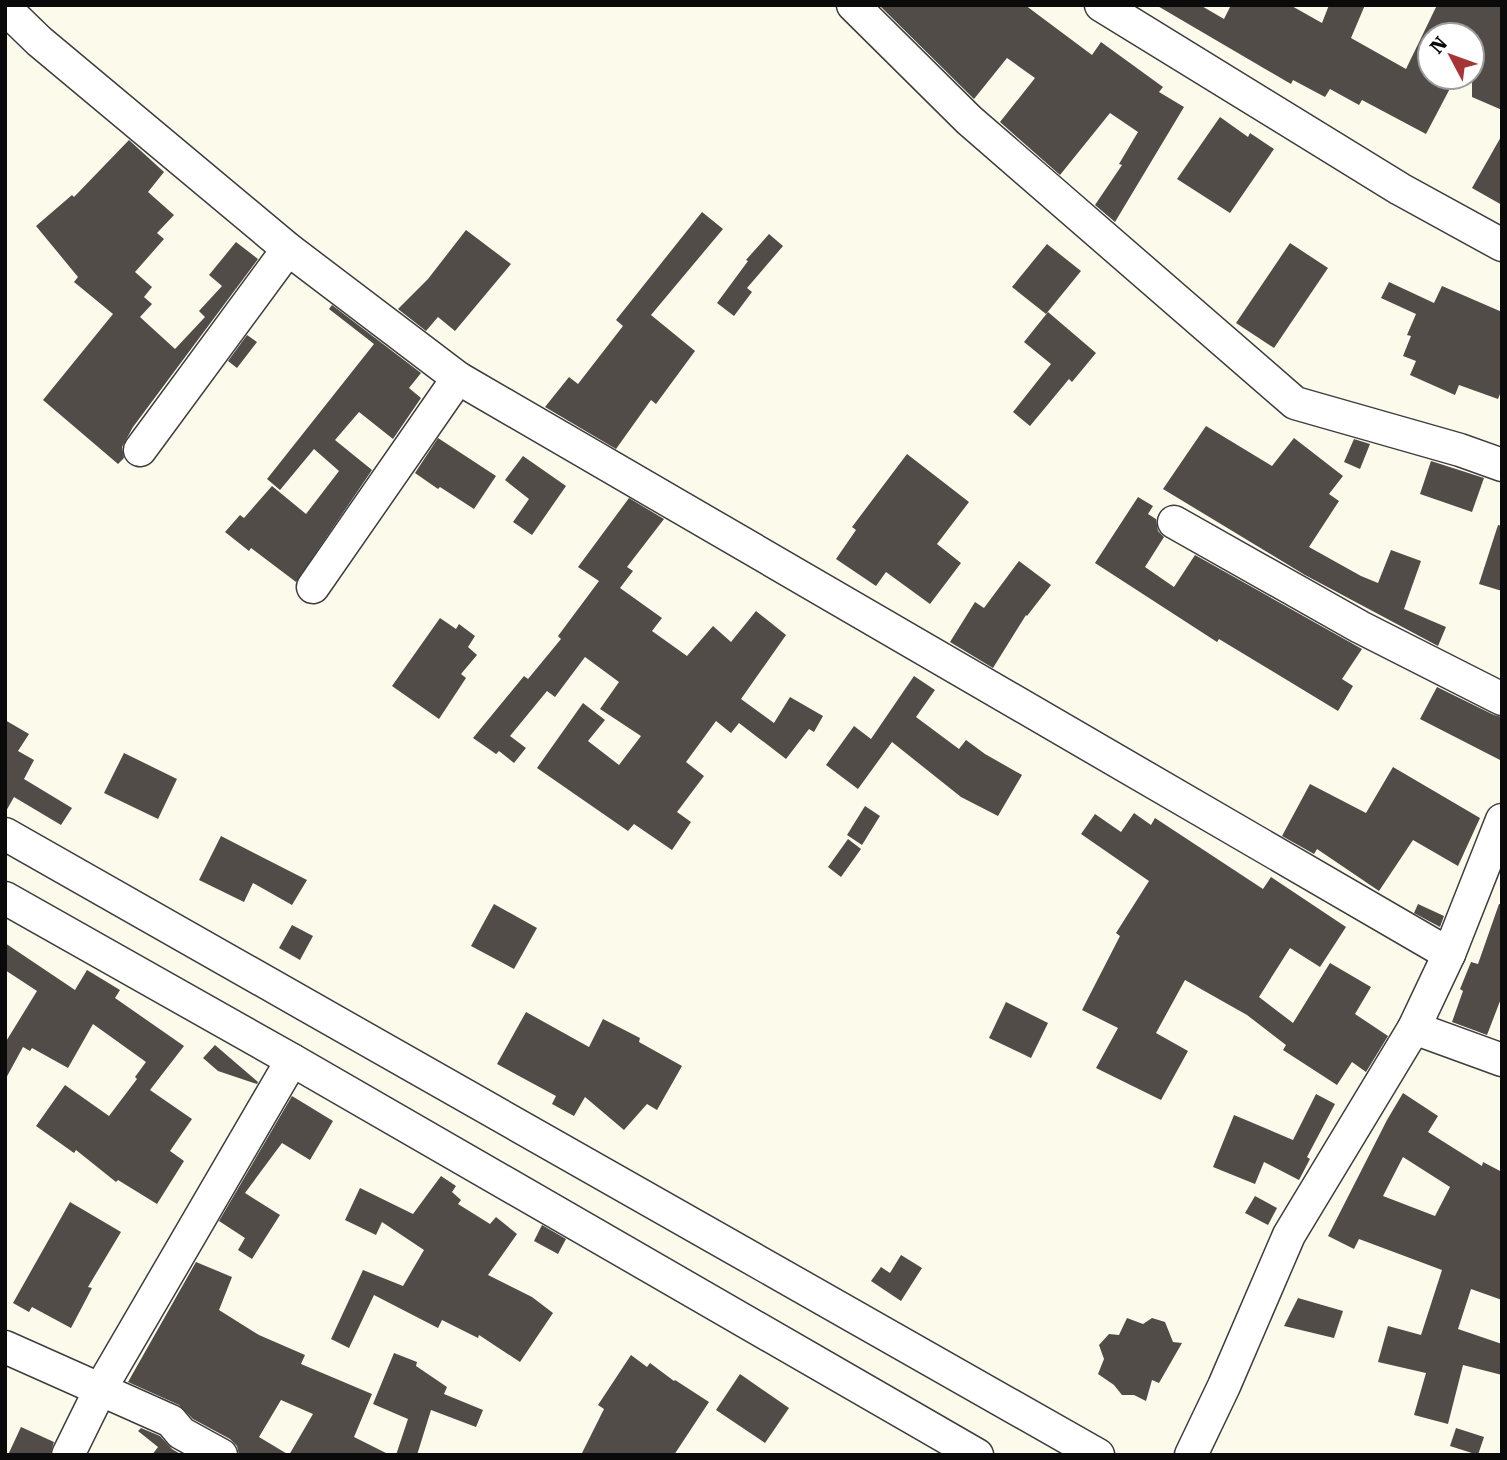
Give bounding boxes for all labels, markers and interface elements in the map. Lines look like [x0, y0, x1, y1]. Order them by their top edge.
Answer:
north arrow [1416, 21, 1486, 91]
text: N [1425, 32, 1452, 58]

